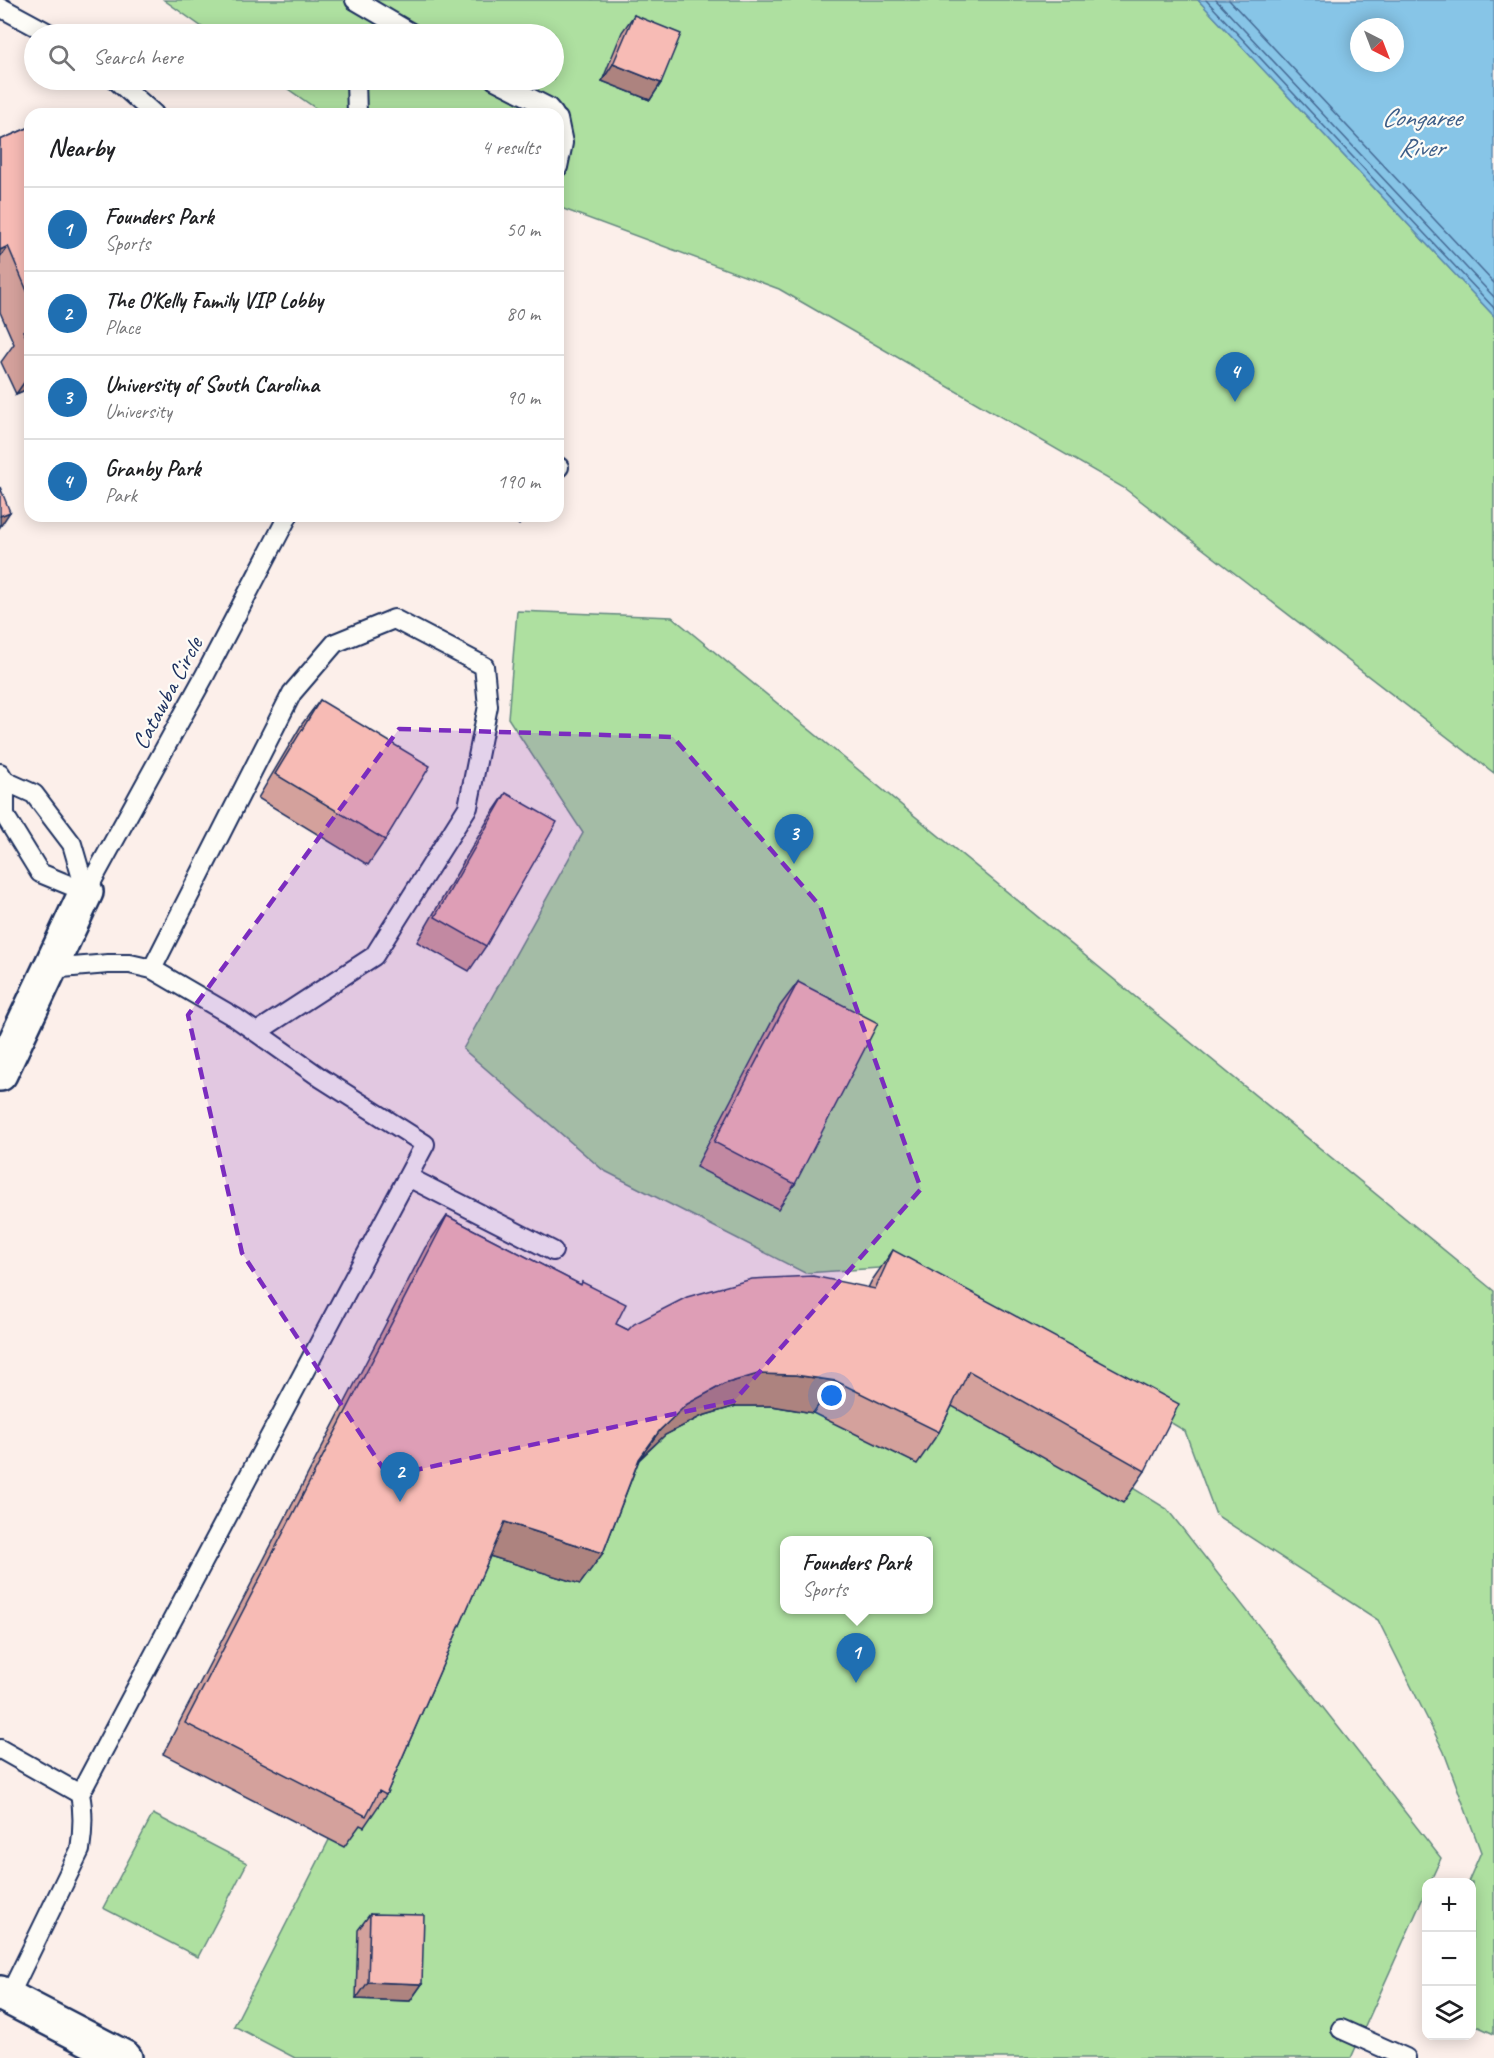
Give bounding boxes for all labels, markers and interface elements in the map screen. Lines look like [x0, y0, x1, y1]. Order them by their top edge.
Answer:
north arrow [1350, 18, 1404, 72]
search box [24, 24, 564, 90]
icon: search [45, 41, 78, 74]
text: Search here [93, 43, 183, 71]
water label: Congaree River [1381, 101, 1465, 164]
text: Nearby [48, 131, 113, 164]
text: 4 results [481, 135, 540, 160]
text: Founders Park [105, 203, 214, 231]
text: 1 [63, 217, 72, 242]
text: 50 m [506, 217, 540, 242]
text: Sports [105, 231, 150, 256]
text: The O'Kelly Family VIP Lobby [105, 287, 323, 315]
text: 2 [63, 301, 72, 326]
text: 80 m [506, 301, 540, 326]
text: Place [105, 315, 140, 340]
pin: 4 [1216, 352, 1254, 402]
text: University of South Carolina [105, 371, 319, 399]
text: 3 [63, 385, 72, 410]
text: 90 m [506, 385, 540, 410]
text: University [105, 399, 172, 424]
text: Granby Park [105, 455, 201, 483]
text: 4 [63, 469, 72, 494]
text: 190 m [497, 469, 540, 494]
text: Park [105, 483, 137, 508]
street label: Catawba Circle [125, 630, 210, 754]
pin: 3 [774, 814, 814, 864]
your location [817, 1381, 846, 1410]
pin: 2 [380, 1452, 420, 1502]
popup [780, 1536, 933, 1614]
text: Founders Park [802, 1549, 911, 1577]
text: Sports [802, 1577, 847, 1602]
pin: 1 [836, 1634, 876, 1683]
map controls [1422, 1878, 1476, 2040]
button: + [1422, 1878, 1476, 1932]
button: − [1422, 1932, 1476, 1986]
button: layers [1422, 1986, 1476, 2040]

